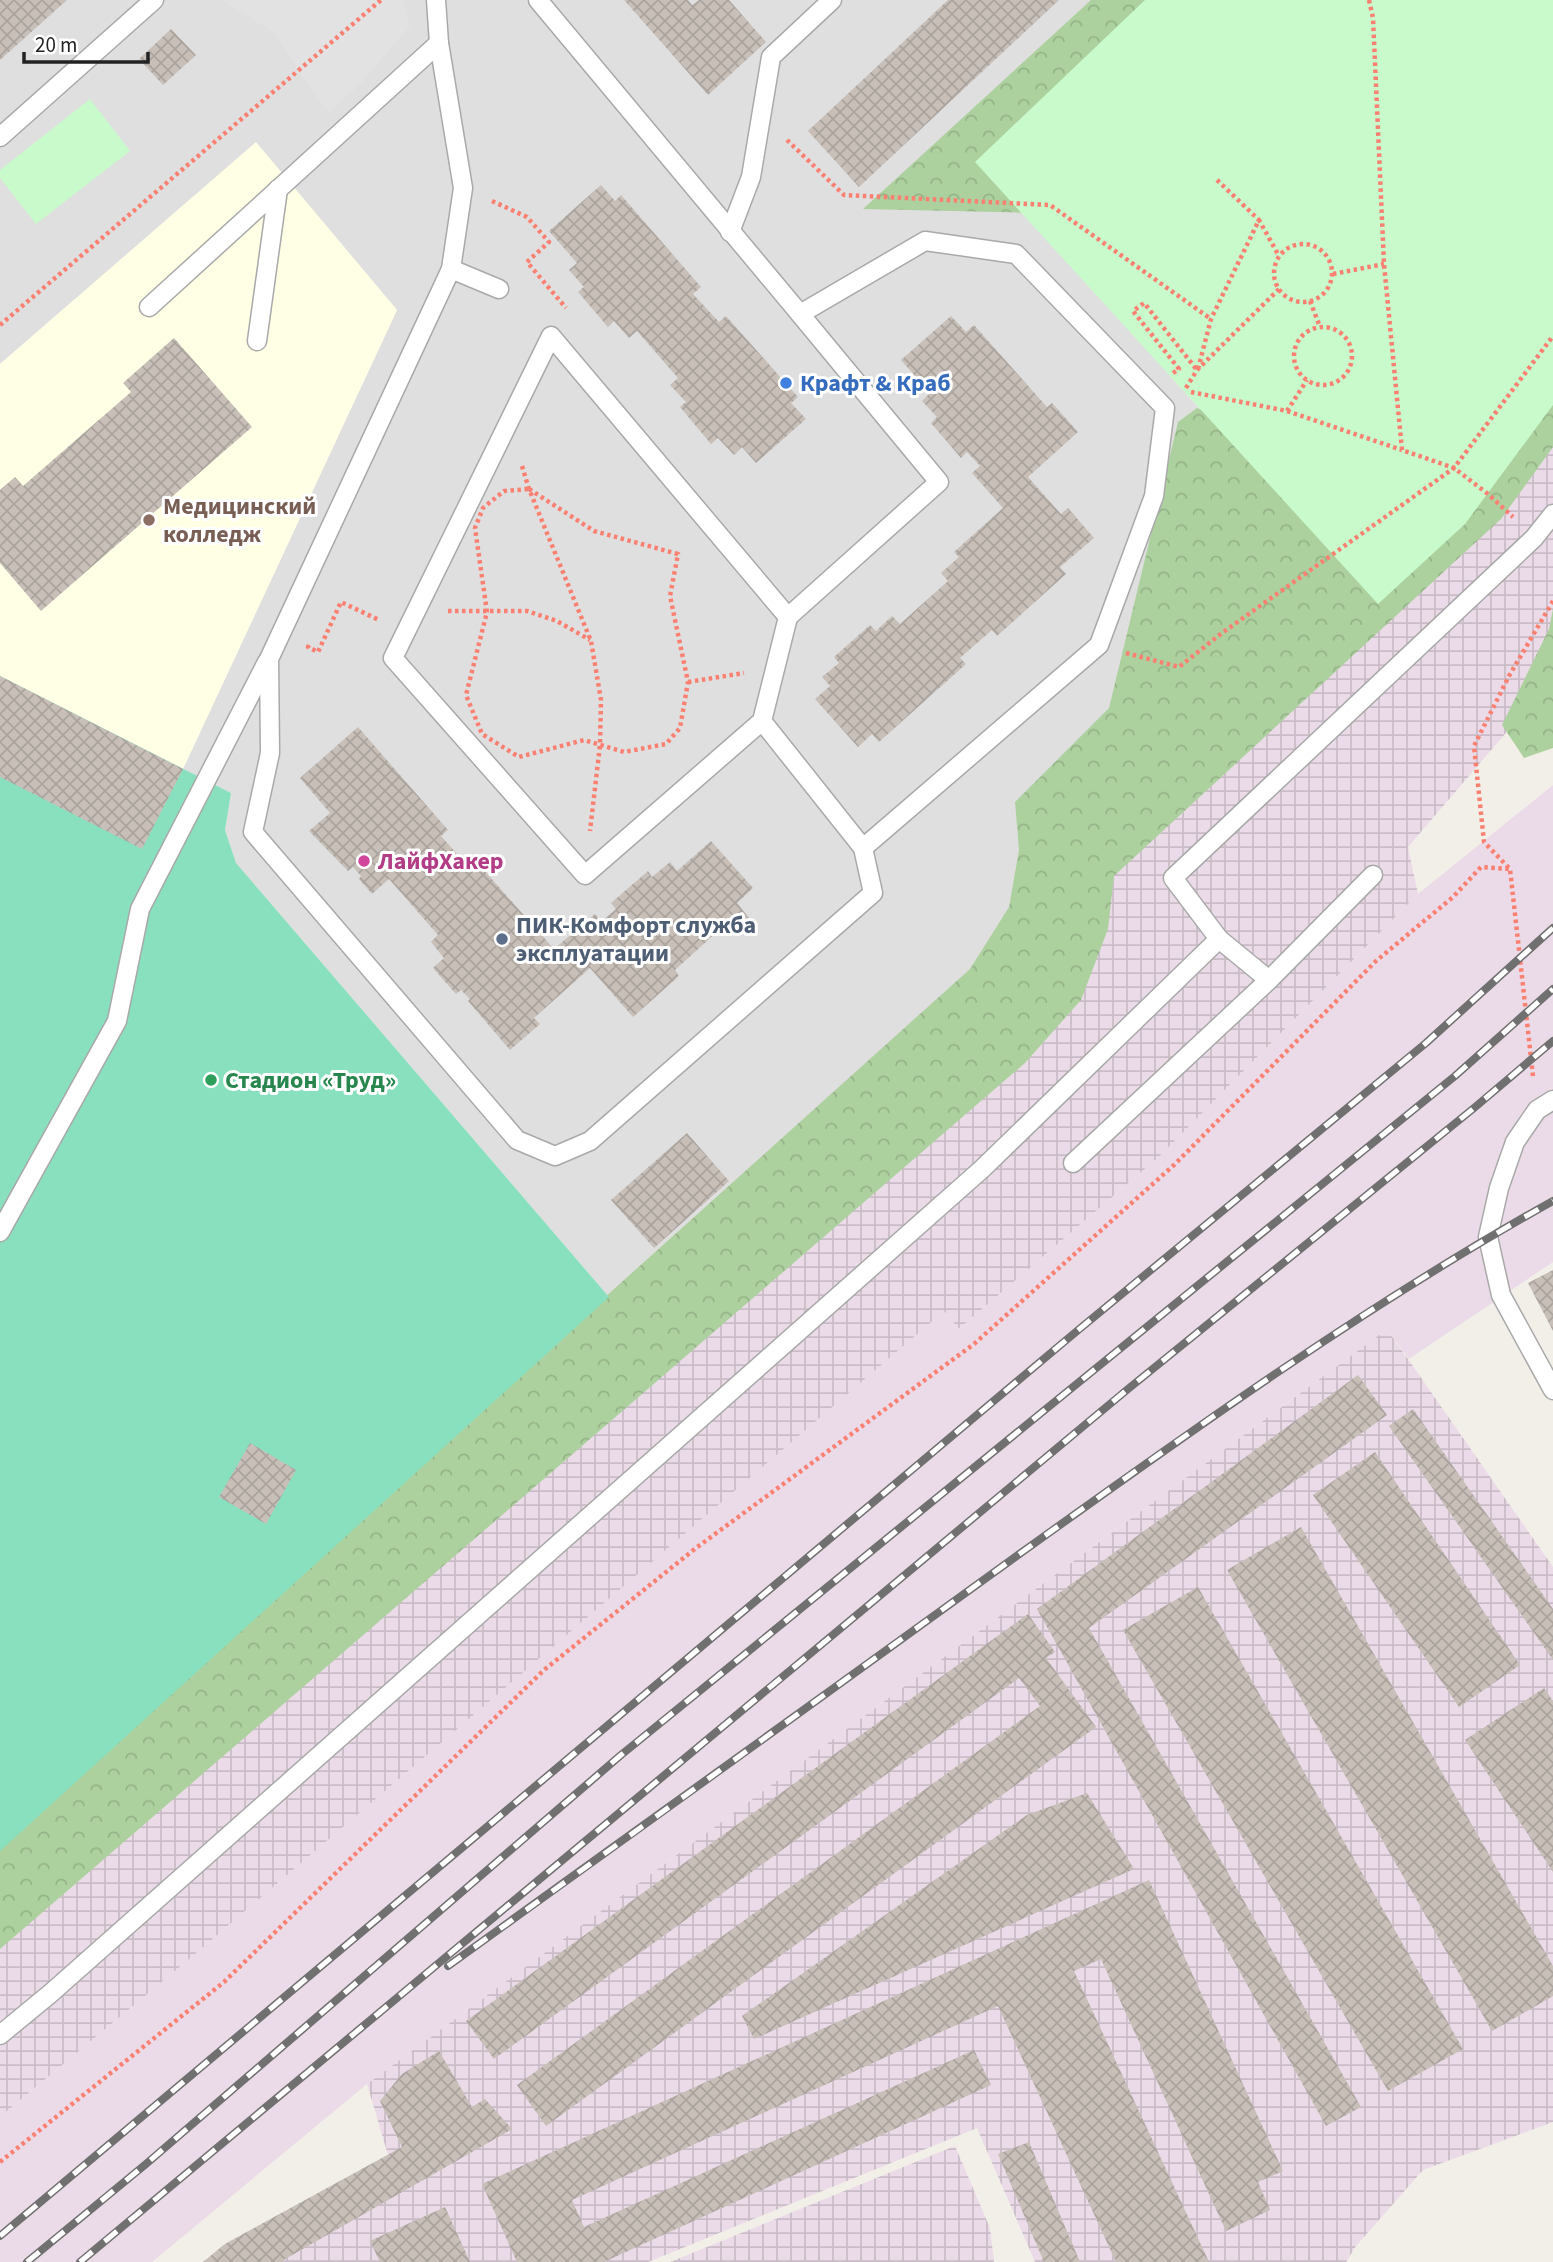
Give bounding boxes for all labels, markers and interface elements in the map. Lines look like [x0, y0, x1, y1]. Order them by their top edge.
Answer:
scale bar [24, 21, 149, 65]
text: 20 m [35, 30, 77, 60]
place label: Крафт & Краб [800, 366, 951, 401]
marker: Крафт & Краб [778, 375, 794, 391]
place label: Медицинский колледж [163, 489, 316, 552]
marker: Медицинский колледж [141, 512, 157, 528]
place label: ЛайфХакер [377, 844, 504, 879]
marker: ЛайфХакер [356, 853, 372, 869]
place label: ПИК-Комфорт служба эксплуатации [516, 908, 756, 971]
marker: ПИК-Комфорт служба эксплуатации [494, 931, 510, 947]
place label: Стадион «Труд» [225, 1063, 396, 1098]
marker: Стадион «Труд» [203, 1072, 219, 1088]

